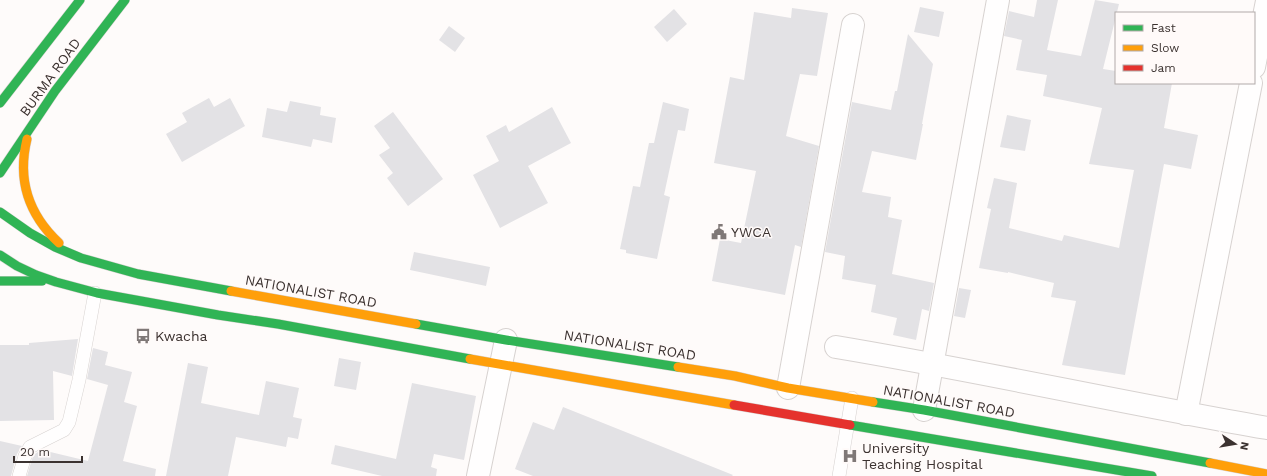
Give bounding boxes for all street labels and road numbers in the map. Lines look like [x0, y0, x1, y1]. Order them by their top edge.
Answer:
street label: BURMA ROAD [16, 35, 84, 119]
street label: NATIONALIST ROAD [244, 272, 378, 310]
street label: NATIONALIST ROAD [563, 327, 697, 363]
street label: NATIONALIST ROAD [882, 382, 1016, 420]

